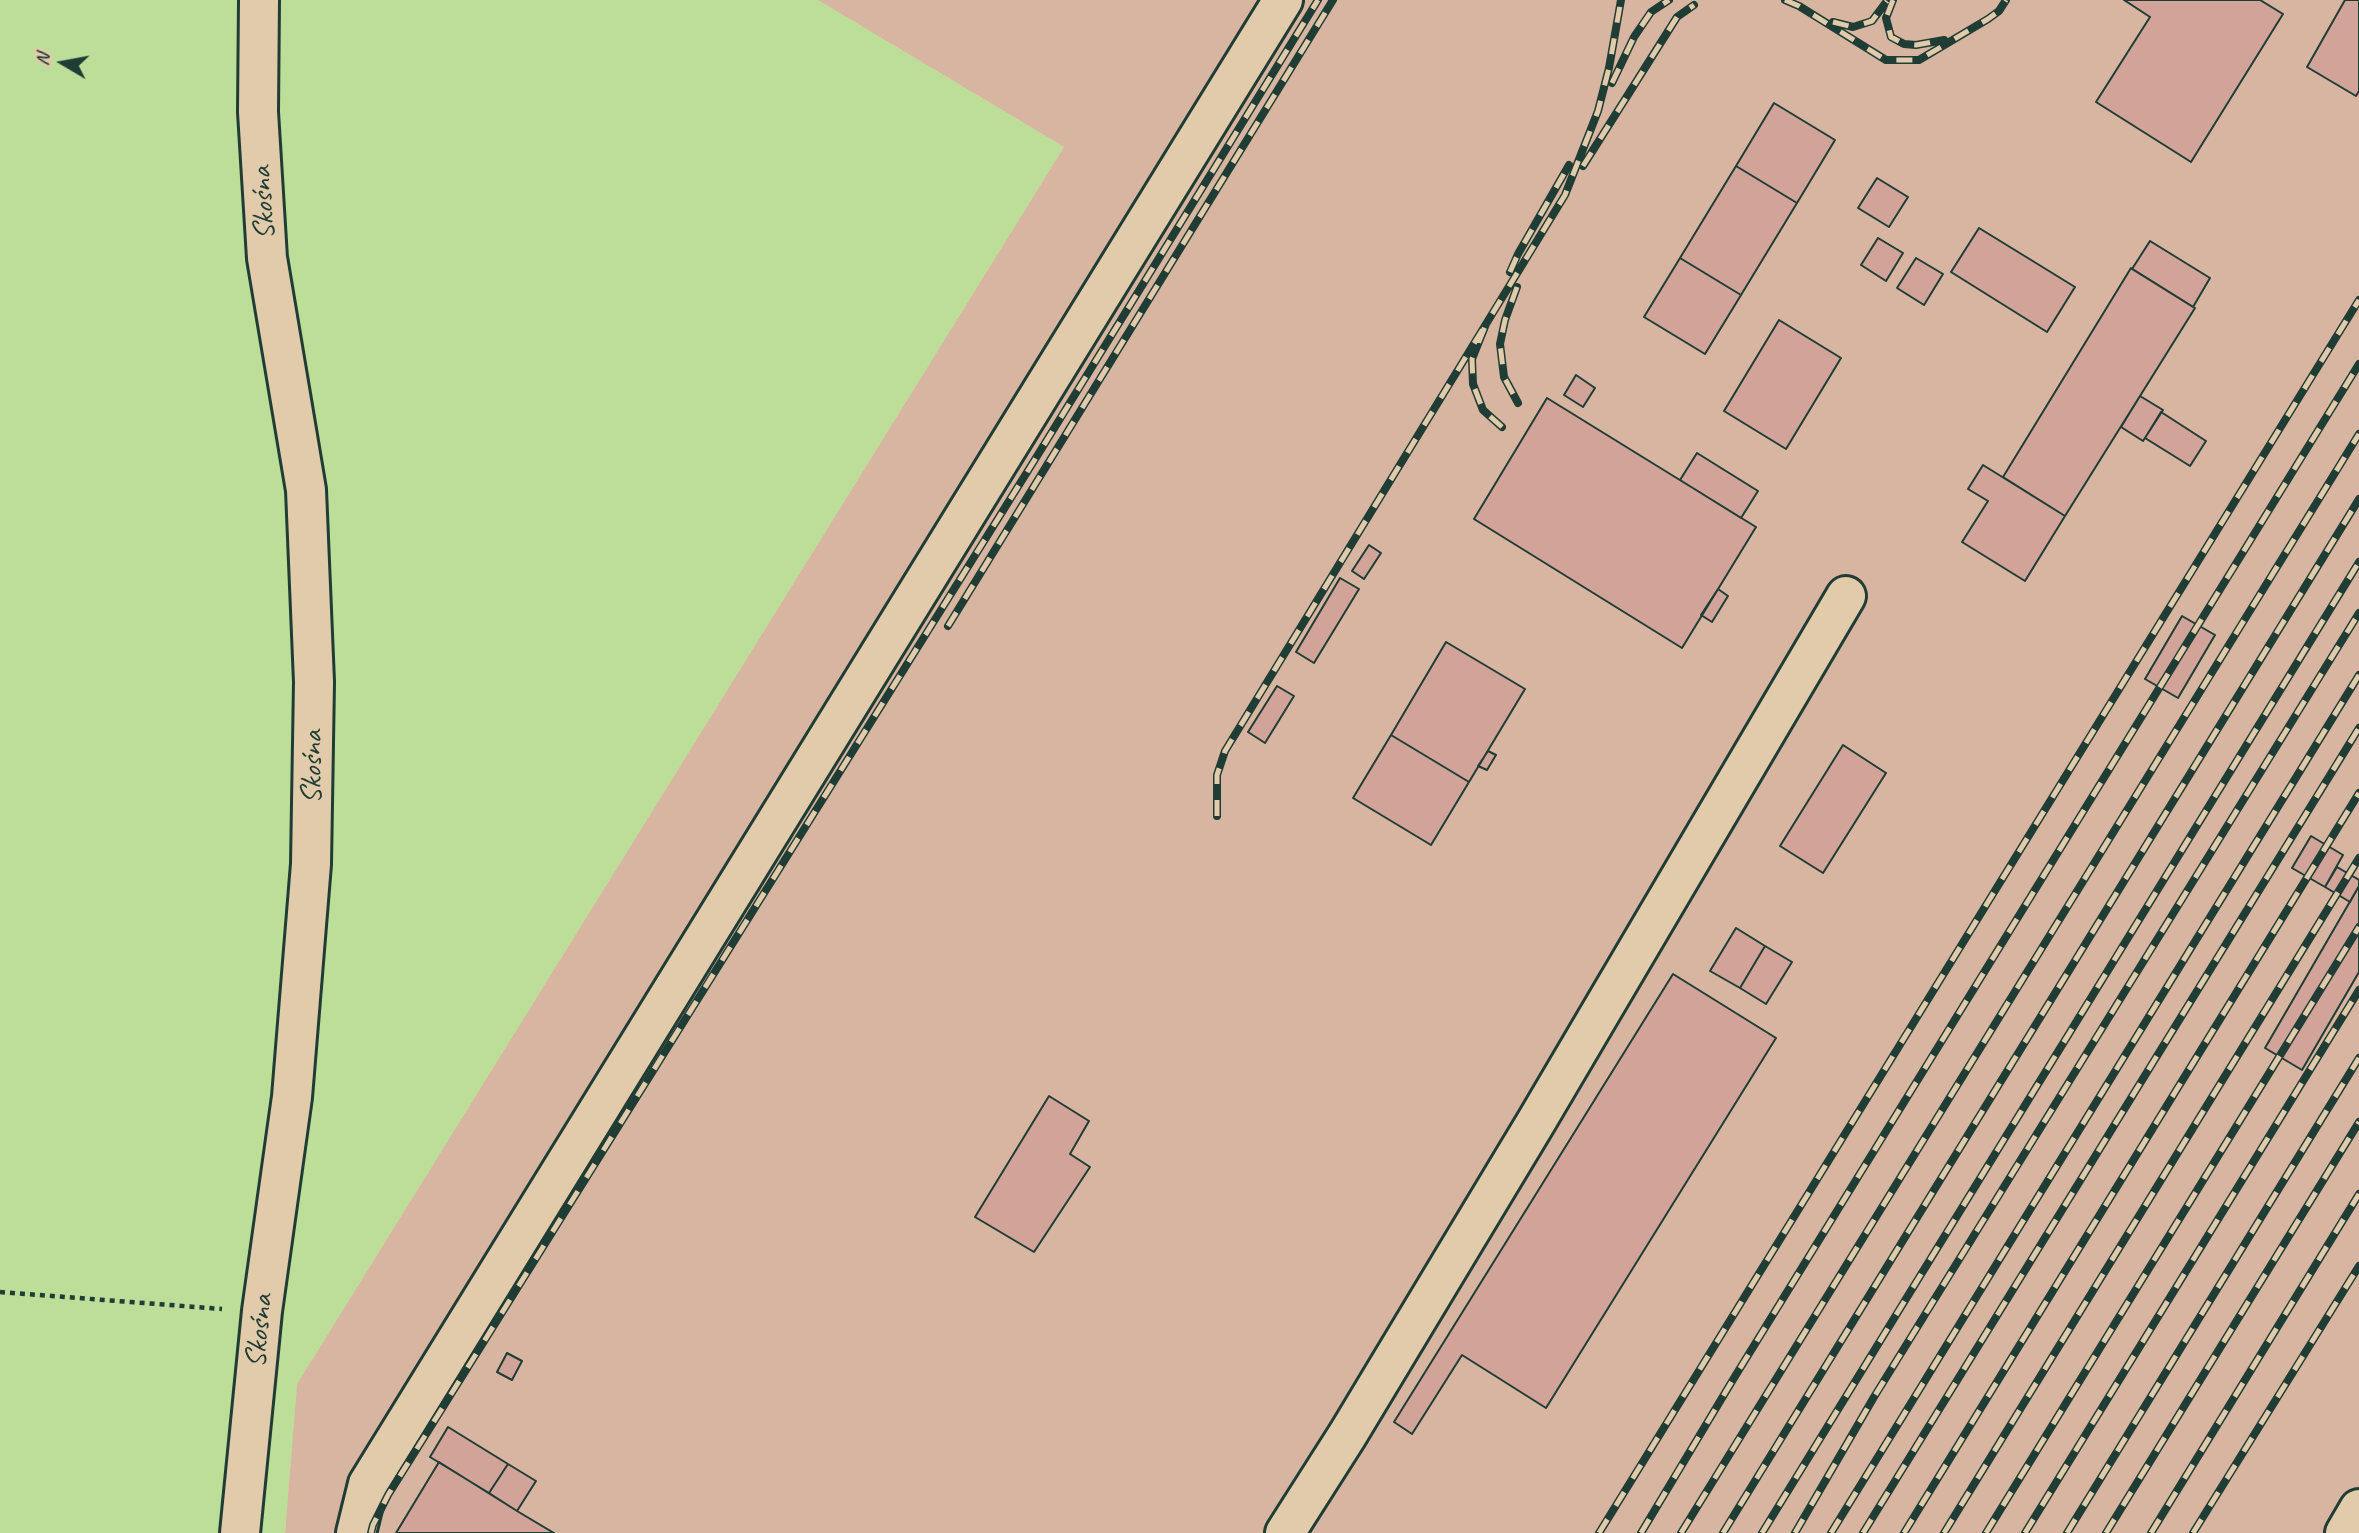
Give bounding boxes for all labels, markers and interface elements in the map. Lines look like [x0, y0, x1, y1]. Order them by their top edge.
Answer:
north arrow [28, 28, 98, 98]
text: N [29, 51, 55, 67]
street label: Skośna [244, 165, 284, 241]
street label: Skośna [294, 730, 332, 804]
street label: Skośna [238, 1293, 282, 1369]

